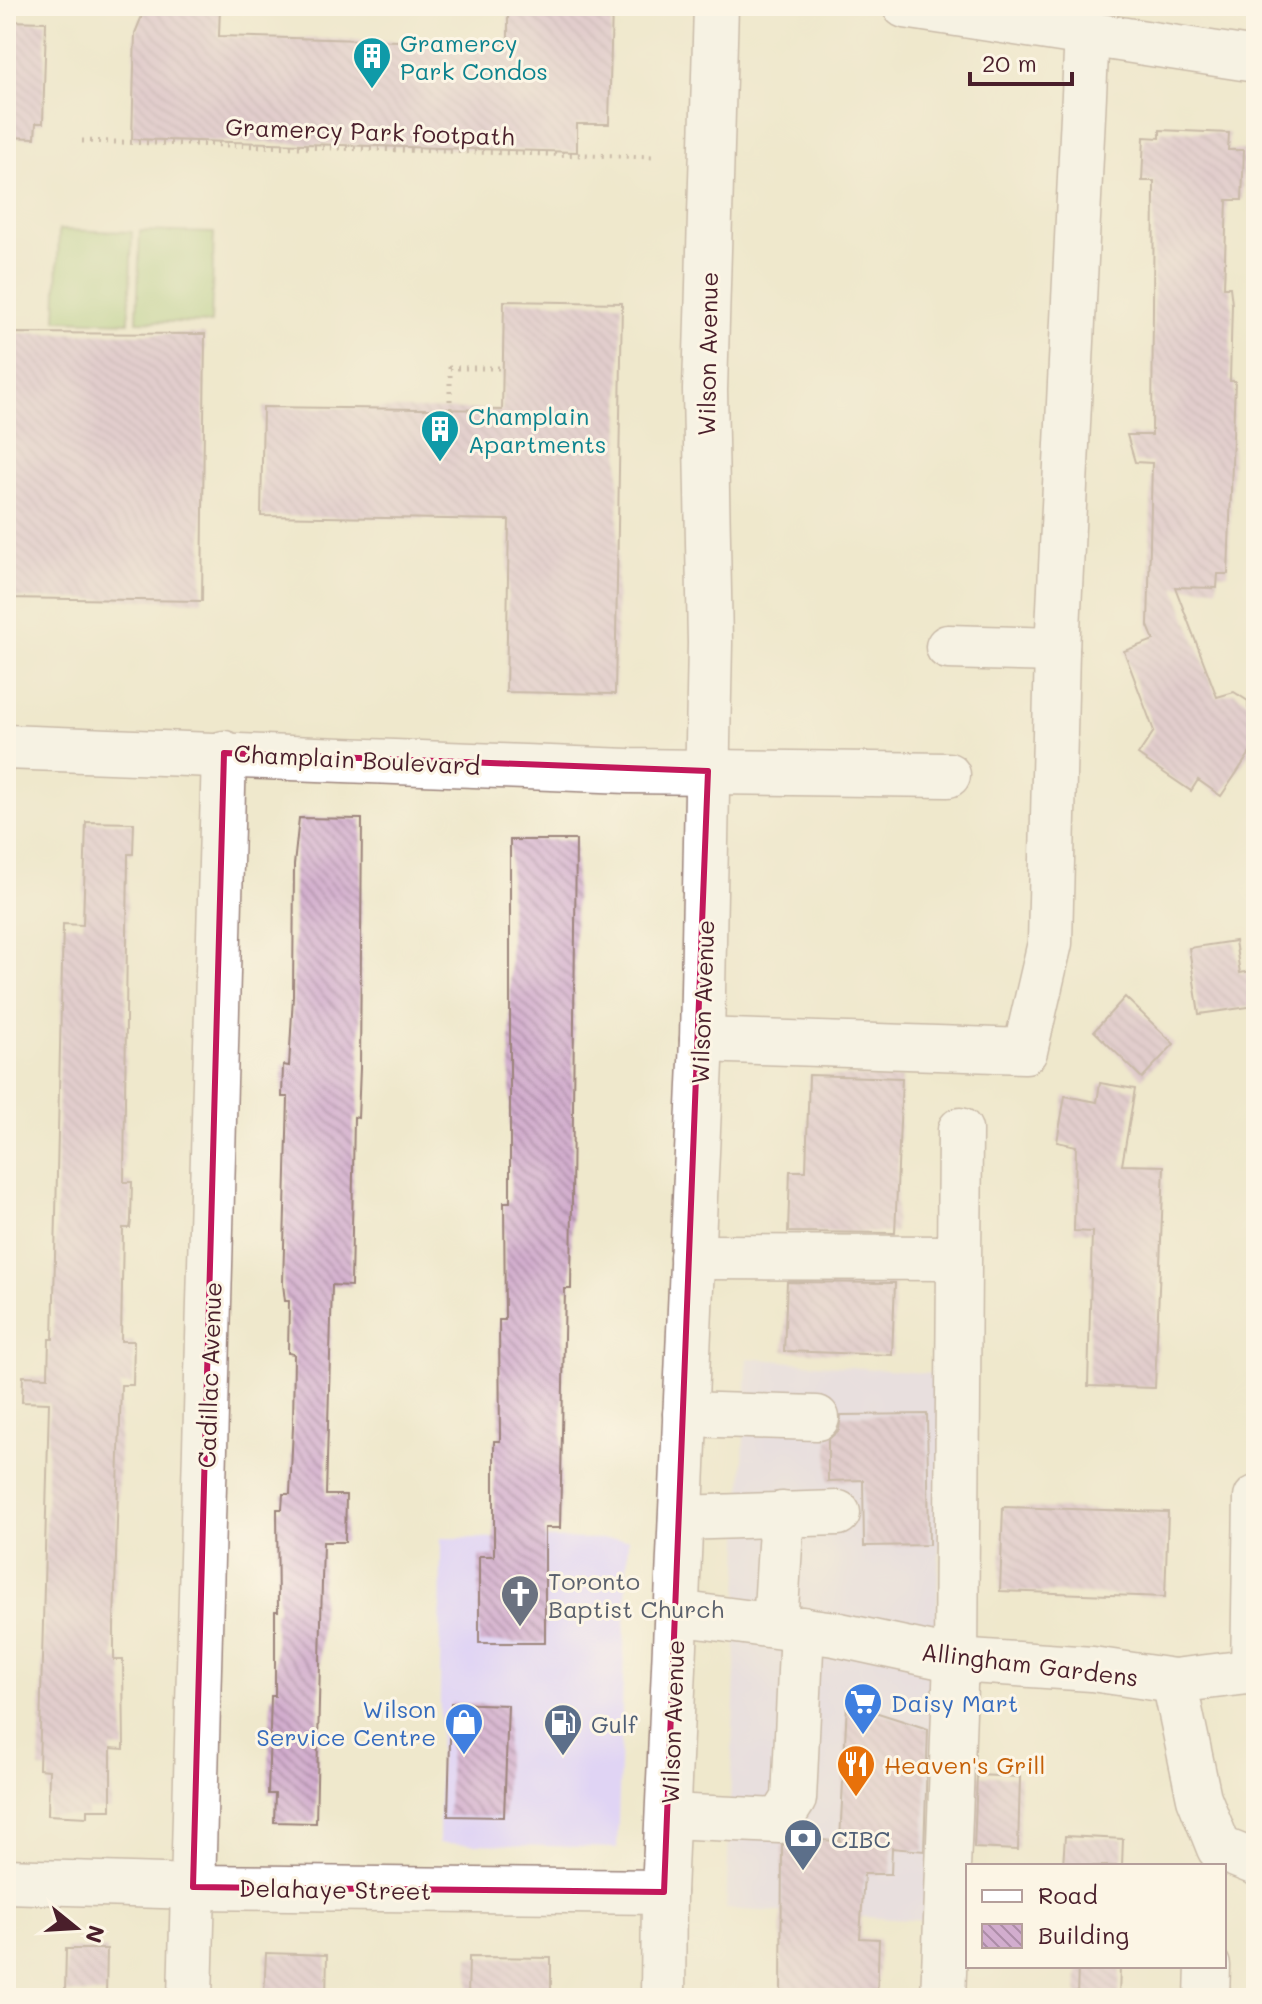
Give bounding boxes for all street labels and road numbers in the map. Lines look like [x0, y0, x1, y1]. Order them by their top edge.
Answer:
street label: Gramercy Park footpath [225, 110, 515, 152]
street label: Wilson Avenue [690, 272, 724, 436]
street label: Champlain Boulevard [233, 737, 481, 781]
street label: Wilson Avenue [684, 919, 720, 1085]
street label: Cadillac Avenue [190, 1281, 228, 1469]
street label: Allingham Gardens [920, 1635, 1140, 1693]
street label: Wilson Avenue [654, 1639, 690, 1805]
street label: Delahaye Street [239, 1872, 431, 1906]

